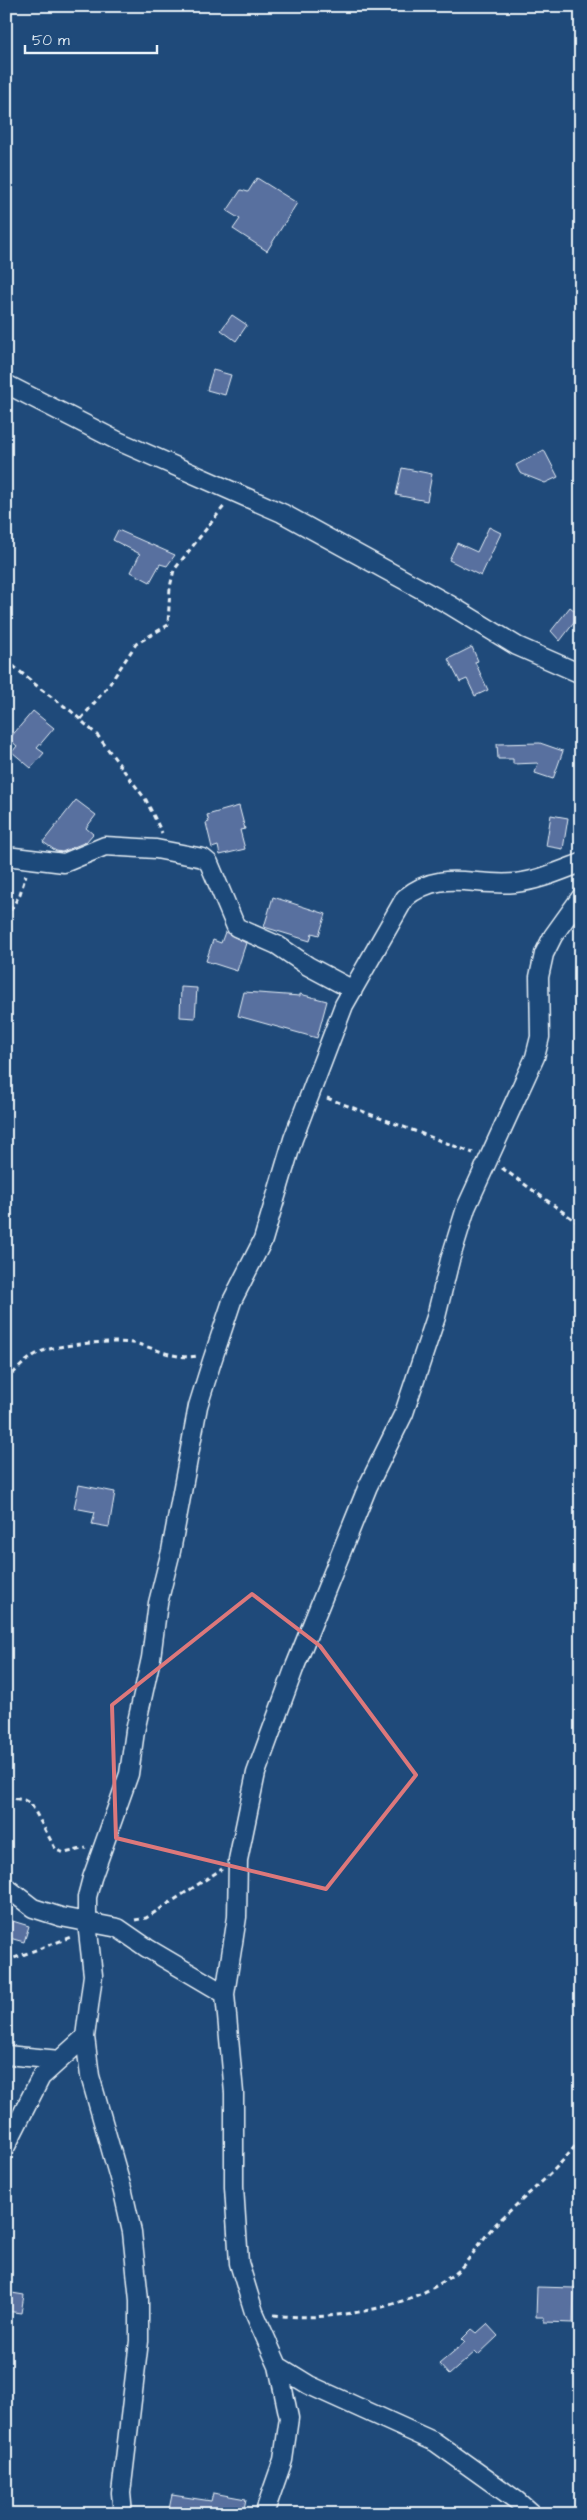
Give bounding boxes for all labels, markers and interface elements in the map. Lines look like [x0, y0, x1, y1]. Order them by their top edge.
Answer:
scale bar [25, 22, 158, 54]
text: 50 m [32, 30, 70, 51]

